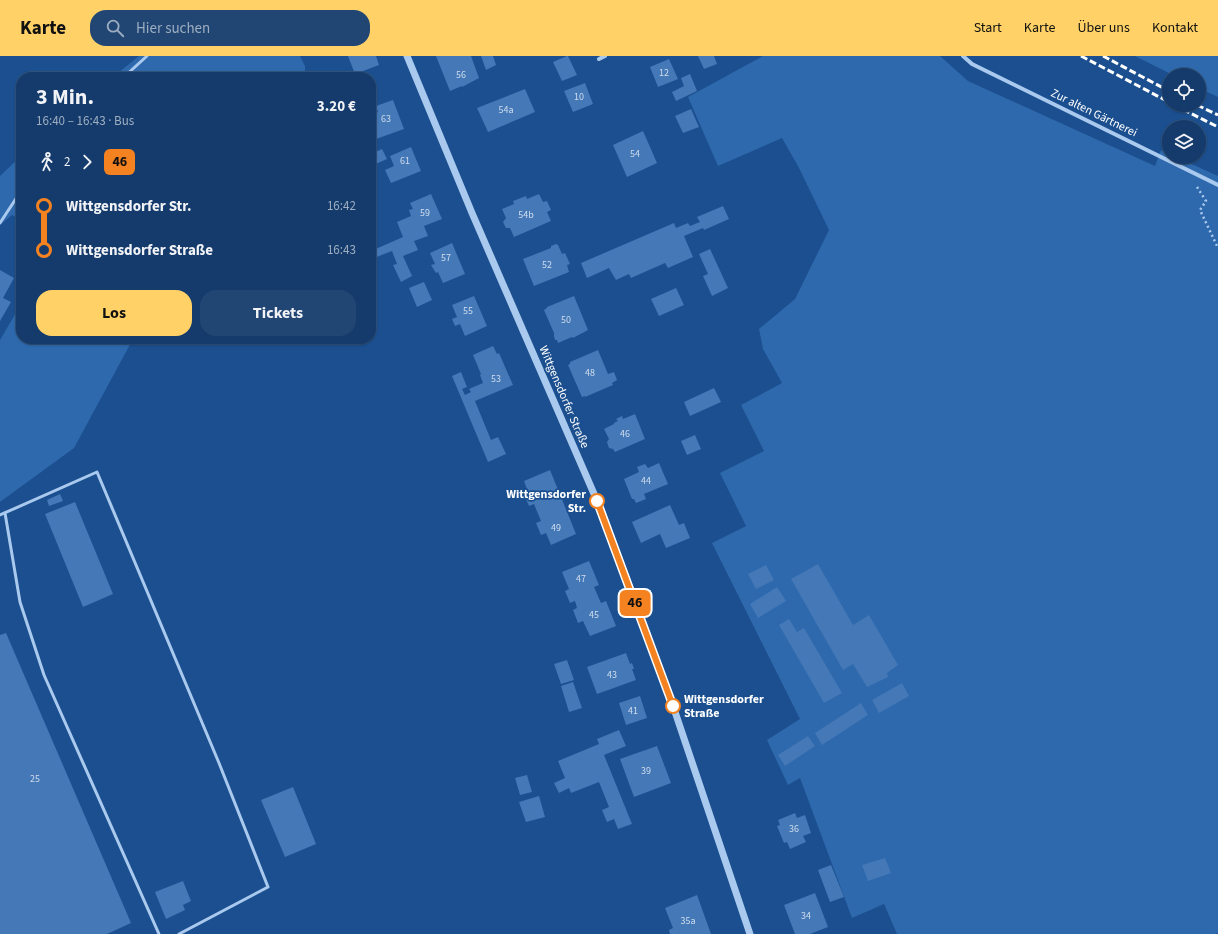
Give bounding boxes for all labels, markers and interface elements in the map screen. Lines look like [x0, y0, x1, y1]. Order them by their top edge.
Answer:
search box [90, 10, 370, 46]
text: Karte [20, 15, 66, 42]
icon: search [104, 17, 126, 39]
text: Hier suchen [136, 18, 210, 39]
text: Start [974, 18, 1002, 38]
text: Karte [1024, 18, 1055, 38]
text: Über uns [1077, 18, 1130, 38]
text: Kontakt [1152, 18, 1198, 38]
house number: 12 [659, 66, 669, 80]
house number: 56 [456, 68, 466, 82]
map controls [1162, 68, 1206, 164]
button: locate [1162, 68, 1206, 112]
text: 3 Min. [36, 81, 94, 113]
street label: Zur alten Gärtnerei [1048, 85, 1140, 141]
house number: 10 [574, 90, 584, 104]
text: 3.20 € [317, 96, 356, 117]
house number: 54a [499, 103, 513, 117]
text: 16:40 – 16:43 · Bus [36, 112, 134, 130]
house number: 63 [381, 112, 391, 126]
button: layers [1162, 120, 1206, 164]
house number: 54 [630, 147, 640, 161]
icon: walk [36, 151, 58, 173]
icon: forward [76, 151, 98, 173]
text: 46 [112, 152, 127, 172]
text: 2 [64, 153, 70, 171]
house number: 61 [400, 154, 410, 168]
text: Wittgensdorfer Str. [66, 196, 192, 217]
text: 16:42 [327, 197, 356, 215]
house number: 59 [420, 206, 430, 220]
house number: 54b [518, 208, 534, 222]
text: Wittgensdorfer Straße [66, 240, 213, 261]
text: 16:43 [327, 241, 356, 259]
house number: 57 [441, 251, 451, 265]
house number: 52 [542, 258, 552, 272]
button: Los [36, 290, 192, 336]
button: Tickets [200, 290, 356, 336]
house number: 55 [463, 304, 473, 318]
house number: 50 [561, 313, 571, 327]
street label: Wittgensdorfer Straße [535, 343, 593, 451]
house number: 48 [585, 366, 595, 380]
house number: 53 [491, 372, 501, 386]
house number: 46 [620, 427, 630, 441]
house number: 44 [641, 474, 651, 488]
place label: Wittgensdorfer Str. [506, 486, 586, 517]
marker: Wittgensdorfer Str. [589, 493, 605, 509]
house number: 49 [551, 521, 561, 535]
house number: 47 [576, 572, 586, 586]
line badge: 46 [617, 590, 653, 616]
text: 46 [628, 593, 642, 613]
house number: 45 [589, 608, 599, 622]
house number: 43 [607, 668, 617, 682]
place label: Wittgensdorfer Straße [684, 691, 764, 722]
marker: Wittgensdorfer Straße [665, 698, 681, 714]
house number: 41 [628, 704, 638, 718]
house number: 39 [641, 764, 651, 778]
house number: 25 [30, 772, 40, 786]
house number: 36 [789, 822, 799, 836]
house number: 34 [801, 909, 811, 923]
house number: 35a [681, 914, 695, 928]

